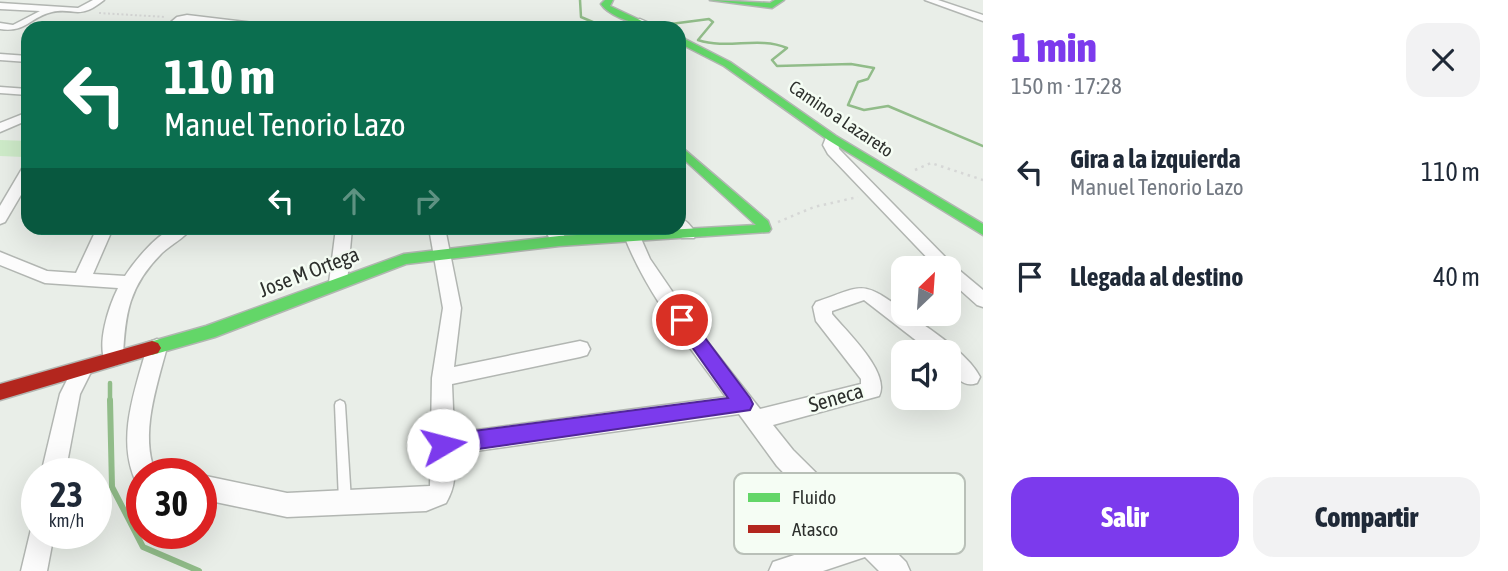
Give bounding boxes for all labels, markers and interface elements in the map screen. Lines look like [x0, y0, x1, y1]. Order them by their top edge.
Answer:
text: 1 min [1011, 23, 1097, 71]
button: close [1406, 23, 1480, 97]
text: 110 m [164, 48, 275, 104]
icon: left [49, 49, 140, 140]
text: 150 m · 17:28 [1011, 73, 1122, 99]
street label: Camino a Lazareto [785, 76, 897, 161]
text: Manuel Tenorio Lazo [164, 106, 406, 143]
text: Gira a la izquierda [1070, 144, 1241, 174]
icon: left [1011, 153, 1049, 191]
text: 110 m [1421, 157, 1480, 187]
text: Manuel Tenorio Lazo [1070, 174, 1244, 200]
icon: left [262, 182, 300, 220]
icon: ahead [335, 182, 373, 220]
icon: right [408, 182, 446, 220]
street label: Jose M Ortega [255, 241, 362, 301]
north arrow [891, 256, 961, 326]
map controls [891, 256, 961, 410]
icon: arrive [1011, 258, 1049, 296]
text: Llegada al destino [1070, 262, 1243, 292]
text: 40 m [1433, 262, 1480, 292]
pin [652, 290, 712, 350]
icon: arrive [663, 301, 701, 339]
button: sound [891, 340, 961, 410]
street label: Seneca [806, 378, 866, 416]
position arrow [406, 408, 480, 482]
speed limit sign: 30 [126, 458, 217, 549]
legend [734, 473, 965, 554]
text: 23 [50, 474, 83, 514]
button: Salir [1011, 477, 1239, 557]
button: Compartir [1253, 477, 1480, 557]
text: Fluido [792, 486, 836, 508]
text: km/h [49, 510, 84, 531]
text: Atasco [792, 518, 838, 540]

